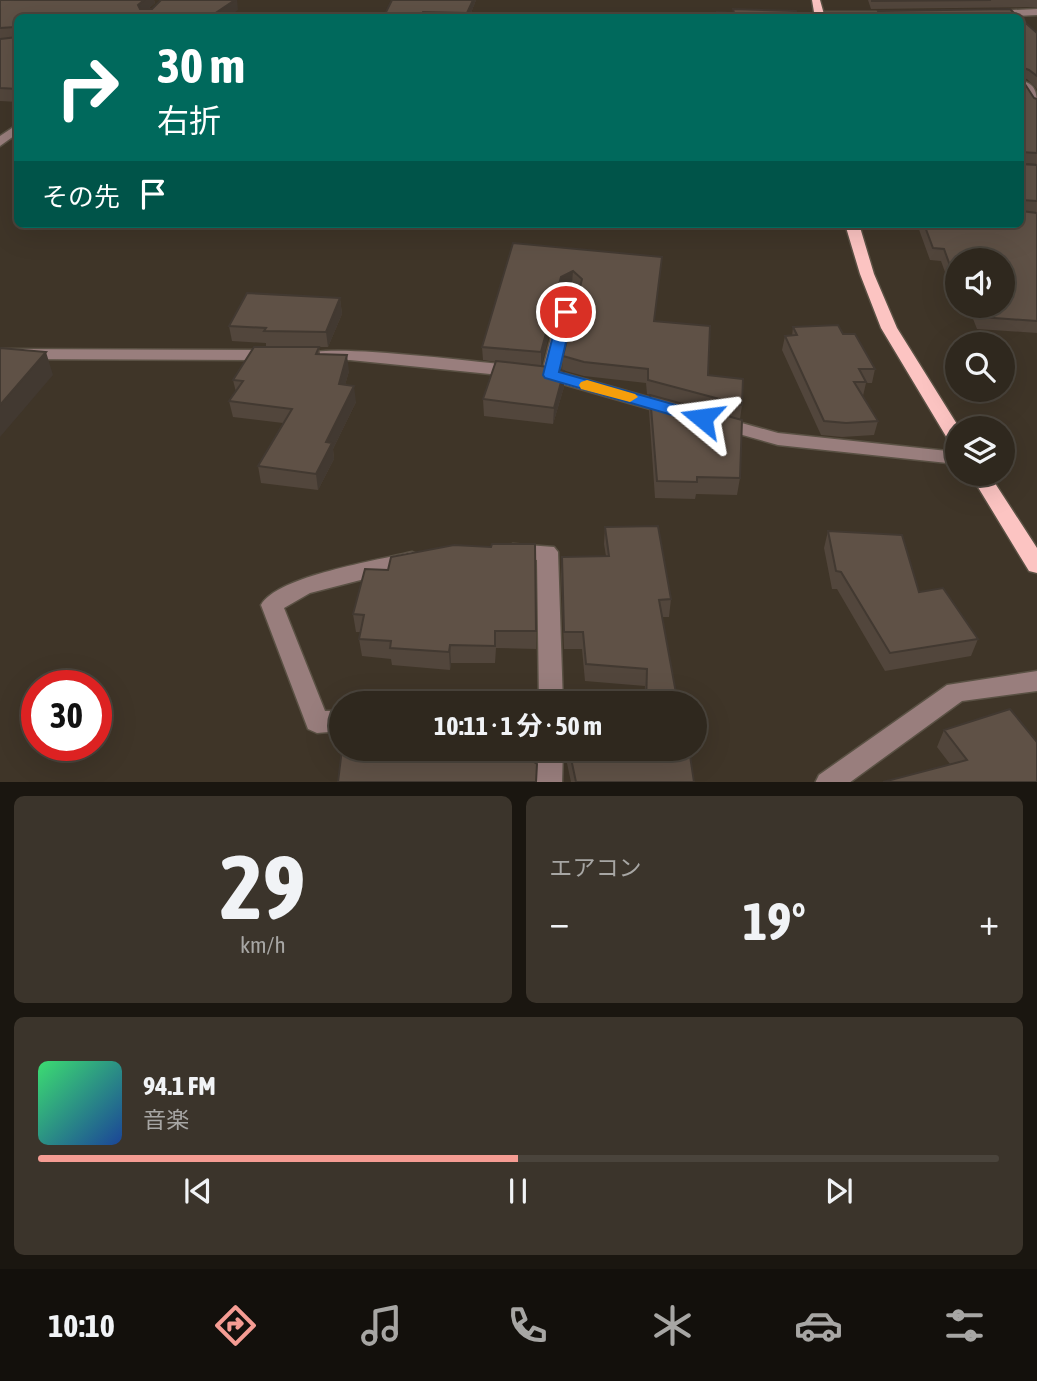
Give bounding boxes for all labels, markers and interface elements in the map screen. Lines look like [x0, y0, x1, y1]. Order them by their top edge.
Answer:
text: 30 m [157, 37, 245, 93]
icon: right [42, 42, 133, 133]
text: 右折 [157, 102, 221, 139]
icon: arrive [134, 175, 172, 213]
text: その先 [42, 182, 120, 212]
map controls [945, 248, 1015, 486]
button: sound [945, 248, 1015, 318]
pin [536, 282, 596, 342]
icon: arrive [547, 293, 585, 331]
button: search [945, 332, 1015, 402]
position arrow [665, 381, 739, 455]
button: layers [945, 416, 1015, 486]
speed limit sign: 30 [21, 670, 112, 761]
text: 10:11 · 1 分 · 50 m [434, 711, 602, 741]
text: 29 [220, 834, 306, 938]
text: エアコン [550, 855, 642, 881]
text: 19° [743, 891, 806, 951]
text: − [550, 900, 569, 943]
text: + [979, 900, 999, 943]
text: km/h [240, 932, 286, 958]
text: 94.1 FM [143, 1071, 216, 1101]
text: 音楽 [143, 1107, 189, 1133]
icon: previous [179, 1172, 217, 1210]
icon: pause [499, 1172, 537, 1210]
icon: next [820, 1172, 858, 1210]
icon: directions [211, 1301, 260, 1350]
icon: music [357, 1301, 406, 1350]
icon: phone [503, 1301, 552, 1350]
icon: climate [648, 1301, 697, 1350]
icon: car [794, 1301, 843, 1350]
icon: filters [940, 1301, 989, 1350]
text: 10:10 [48, 1307, 115, 1344]

